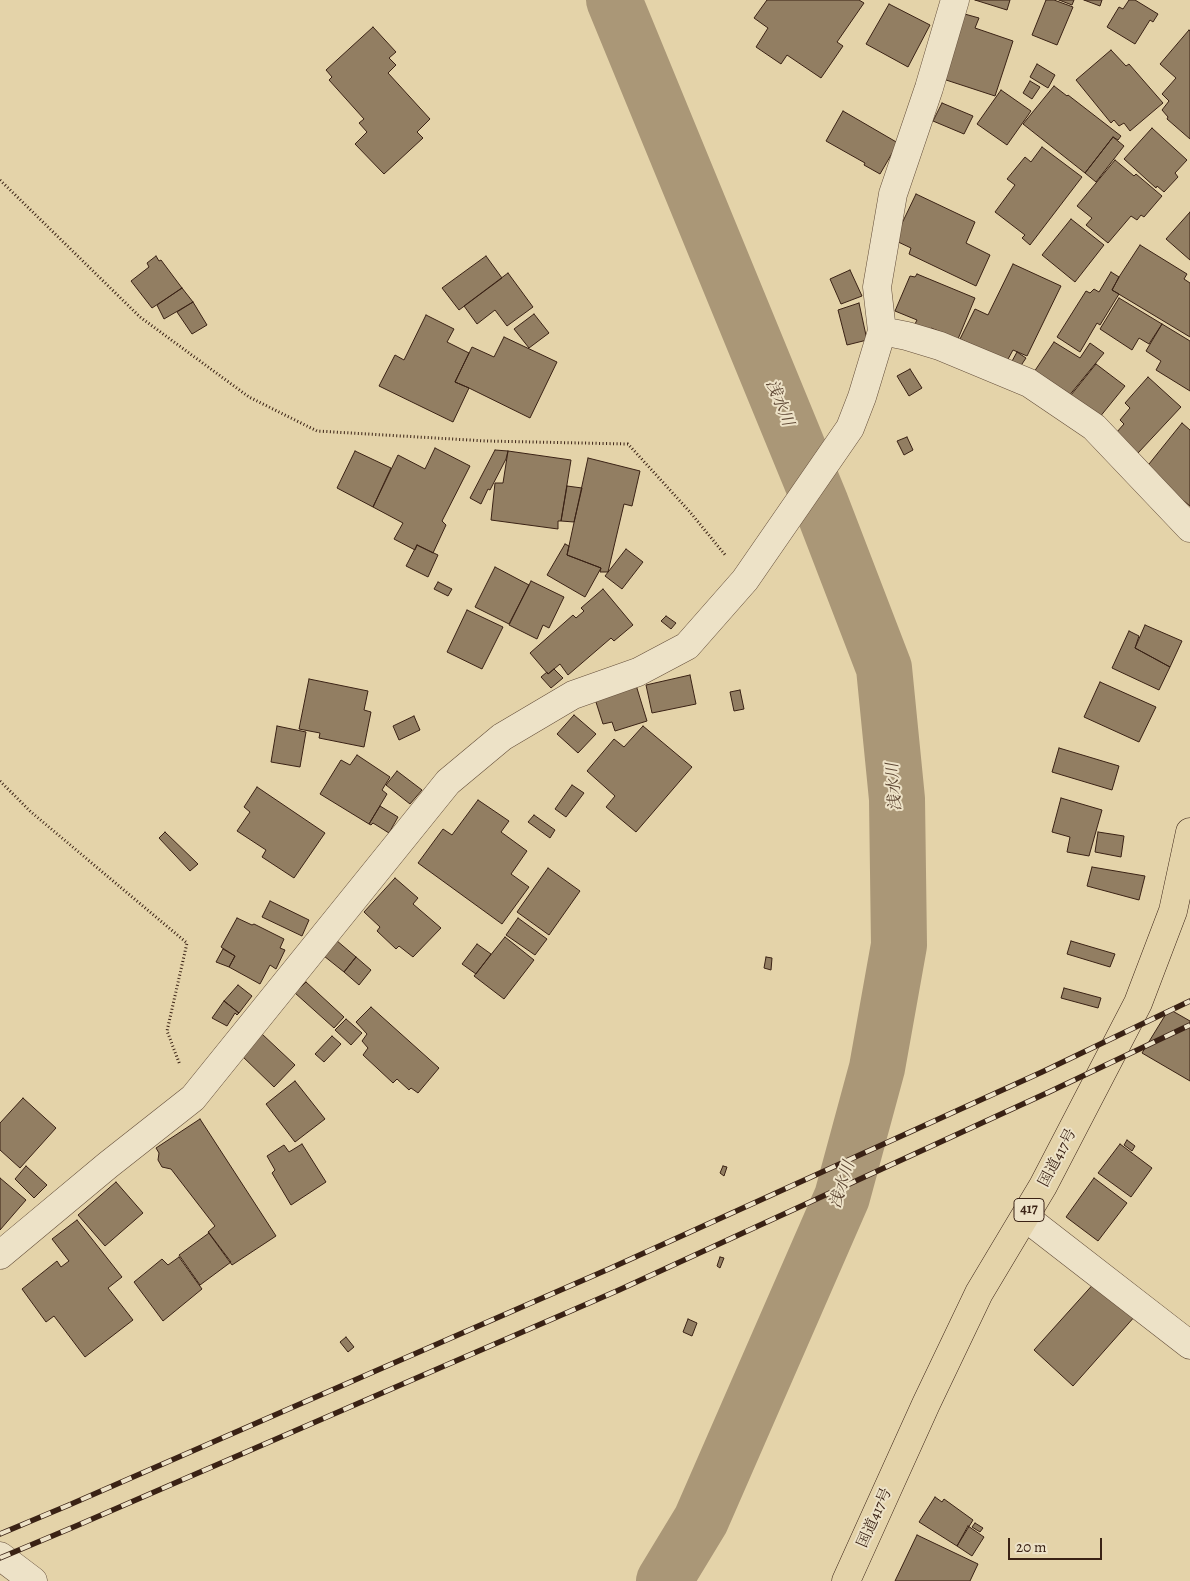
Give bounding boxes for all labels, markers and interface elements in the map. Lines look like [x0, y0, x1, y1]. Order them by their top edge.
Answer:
water label: 浅水川 [761, 377, 797, 429]
water label: 浅水川 [884, 762, 906, 812]
street label: 国道417号 [1035, 1126, 1081, 1190]
water label: 浅水川 [826, 1159, 860, 1211]
road number: 417 [1014, 1198, 1044, 1222]
street label: 国道417号 [854, 1485, 896, 1551]
scale bar [1010, 1528, 1104, 1560]
text: 20 m [1016, 1537, 1047, 1557]

